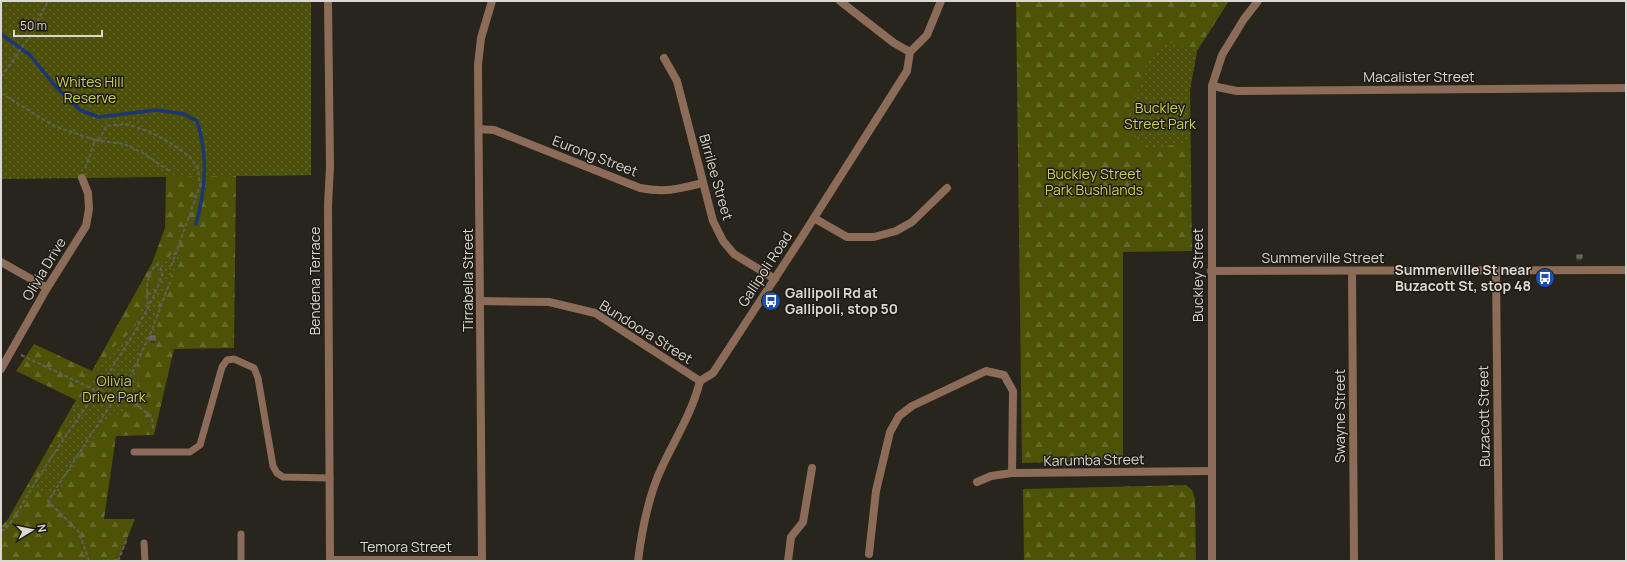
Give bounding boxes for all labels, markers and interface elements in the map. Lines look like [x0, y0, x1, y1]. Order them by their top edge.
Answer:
scale bar [14, 12, 102, 38]
text: 50 m [20, 17, 47, 34]
street label: Macalister Street [1363, 67, 1475, 86]
park label: Whites Hill Reserve [56, 72, 124, 107]
park label: Buckley Street Park [1124, 98, 1197, 133]
street label: Eurong Street [550, 131, 641, 181]
street label: Birrilee Street [695, 132, 738, 223]
park label: Buckley Street Park Bushlands [1045, 164, 1143, 199]
street label: Bendena Terrace [305, 227, 324, 335]
street label: Gallipoli Road [733, 227, 796, 310]
street label: Tirrabella Street [458, 228, 477, 332]
street label: Buckley Street [1188, 228, 1207, 322]
street label: Olivia Drive [17, 234, 70, 304]
street label: Summerville Street [1262, 248, 1385, 267]
place label: Summerville St near Buzacott St, stop 48 [1395, 260, 1531, 295]
bus stop icon: Summerville St near Buzacott St, stop 48 [1534, 267, 1556, 289]
place label: Gallipoli Rd at Gallipoli, stop 50 [785, 283, 898, 318]
bus stop icon: Gallipoli Rd at Gallipoli, stop 50 [760, 290, 782, 312]
street label: Bundoora Street [596, 295, 697, 368]
street label: Buzacott Street [1473, 365, 1494, 467]
street label: Swayne Street [1330, 369, 1349, 463]
park label: Olivia Drive Park [82, 371, 147, 406]
street label: Karumba Street [1043, 449, 1145, 470]
north arrow [12, 510, 52, 550]
text: N [34, 523, 50, 533]
street label: Temora Street [360, 537, 452, 556]

